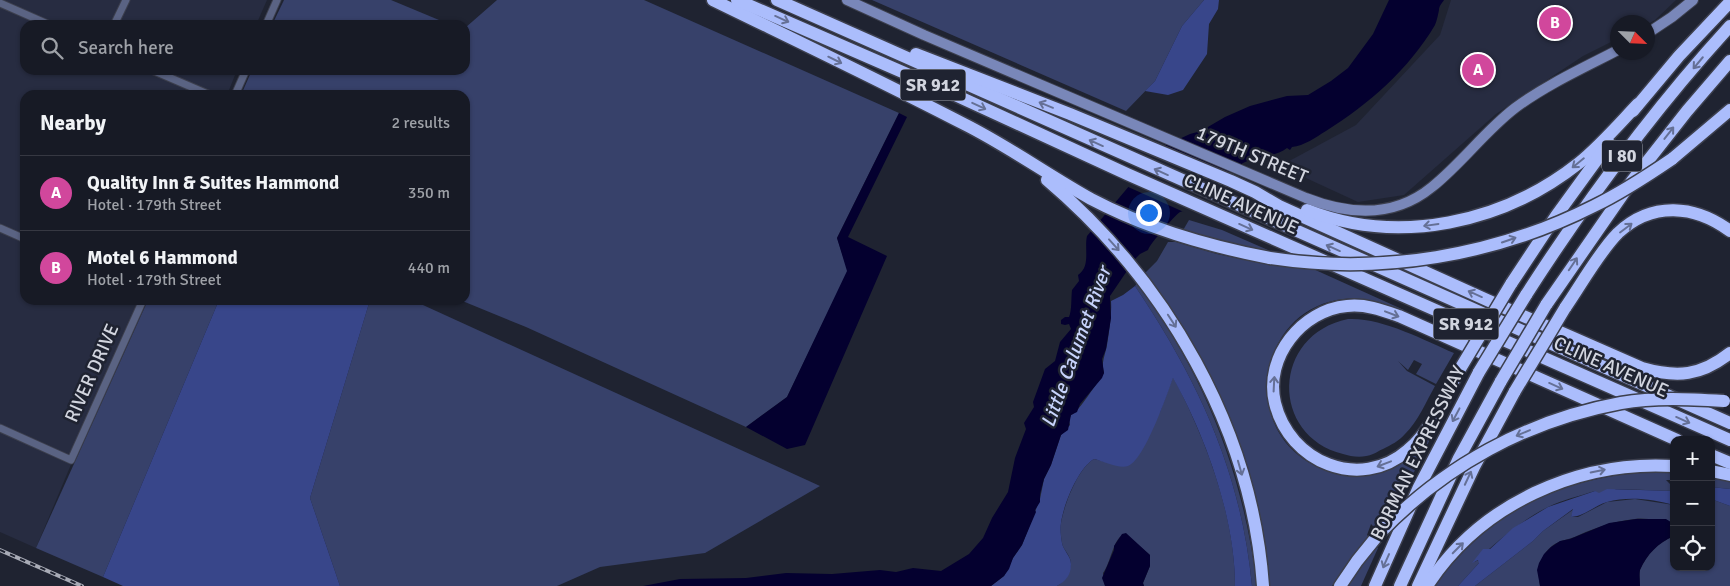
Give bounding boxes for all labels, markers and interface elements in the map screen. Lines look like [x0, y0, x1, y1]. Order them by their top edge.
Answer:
pin: B [1539, 4, 1571, 42]
one-way arrow [774, 15, 789, 25]
north arrow [1610, 15, 1655, 60]
search box [20, 20, 470, 75]
icon: search [38, 34, 66, 62]
text: Search here [78, 36, 174, 60]
pin: A [1462, 51, 1494, 89]
one-way arrow [827, 56, 842, 65]
one-way arrow [1692, 56, 1703, 69]
road number: SR 912 [900, 70, 966, 100]
one-way arrow [1039, 99, 1054, 109]
one-way arrow [971, 101, 986, 111]
text: Nearby [40, 110, 106, 136]
text: 2 results [391, 113, 450, 133]
street label: 179TH STREET [1193, 121, 1312, 190]
one-way arrow [1664, 127, 1675, 140]
one-way arrow [1089, 137, 1104, 147]
road number: I 80 [1602, 140, 1642, 172]
one-way arrow [1572, 157, 1585, 168]
one-way arrow [1154, 167, 1169, 176]
street label: CLINE AVENUE [1180, 168, 1302, 240]
text: Quality Inn & Suites Hammond [87, 171, 339, 195]
text: A [51, 183, 61, 203]
text: 350 m [408, 183, 450, 203]
text: Hotel · 179th Street [87, 195, 221, 215]
your location [1136, 200, 1162, 226]
one-way arrow [1423, 220, 1439, 230]
one-way arrow [1238, 222, 1253, 232]
one-way arrow [1619, 222, 1632, 233]
one-way arrow [1500, 235, 1516, 245]
one-way arrow [1108, 239, 1120, 252]
one-way arrow [1326, 242, 1341, 252]
text: Motel 6 Hammond [87, 246, 238, 270]
text: B [51, 258, 61, 278]
text: 440 m [408, 258, 450, 278]
one-way arrow [1569, 258, 1579, 272]
water label: Little Calumet River [1035, 261, 1118, 431]
text: Hotel · 179th Street [87, 270, 221, 290]
one-way arrow [1468, 289, 1483, 299]
road number: SR 912 [1434, 308, 1498, 339]
one-way arrow [1384, 310, 1399, 319]
one-way arrow [1167, 314, 1177, 328]
street label: RIVER DRIVE [60, 320, 124, 426]
street label: CLINE AVENUE [1550, 331, 1672, 403]
street label: BORMAN EXPRESSWAY [1365, 362, 1471, 544]
one-way arrow [1270, 376, 1279, 392]
one-way arrow [1548, 382, 1563, 392]
one-way arrow [1451, 407, 1460, 422]
one-way arrow [1675, 415, 1690, 425]
one-way arrow [1516, 428, 1531, 438]
map controls [1670, 436, 1715, 571]
button: + [1670, 436, 1715, 481]
one-way arrow [1235, 460, 1245, 476]
one-way arrow [1377, 460, 1392, 469]
one-way arrow [1590, 466, 1606, 476]
one-way arrow [1464, 471, 1473, 486]
button: − [1670, 481, 1715, 526]
button: locate [1670, 526, 1715, 571]
one-way arrow [1452, 542, 1464, 555]
one-way arrow [1380, 553, 1390, 568]

